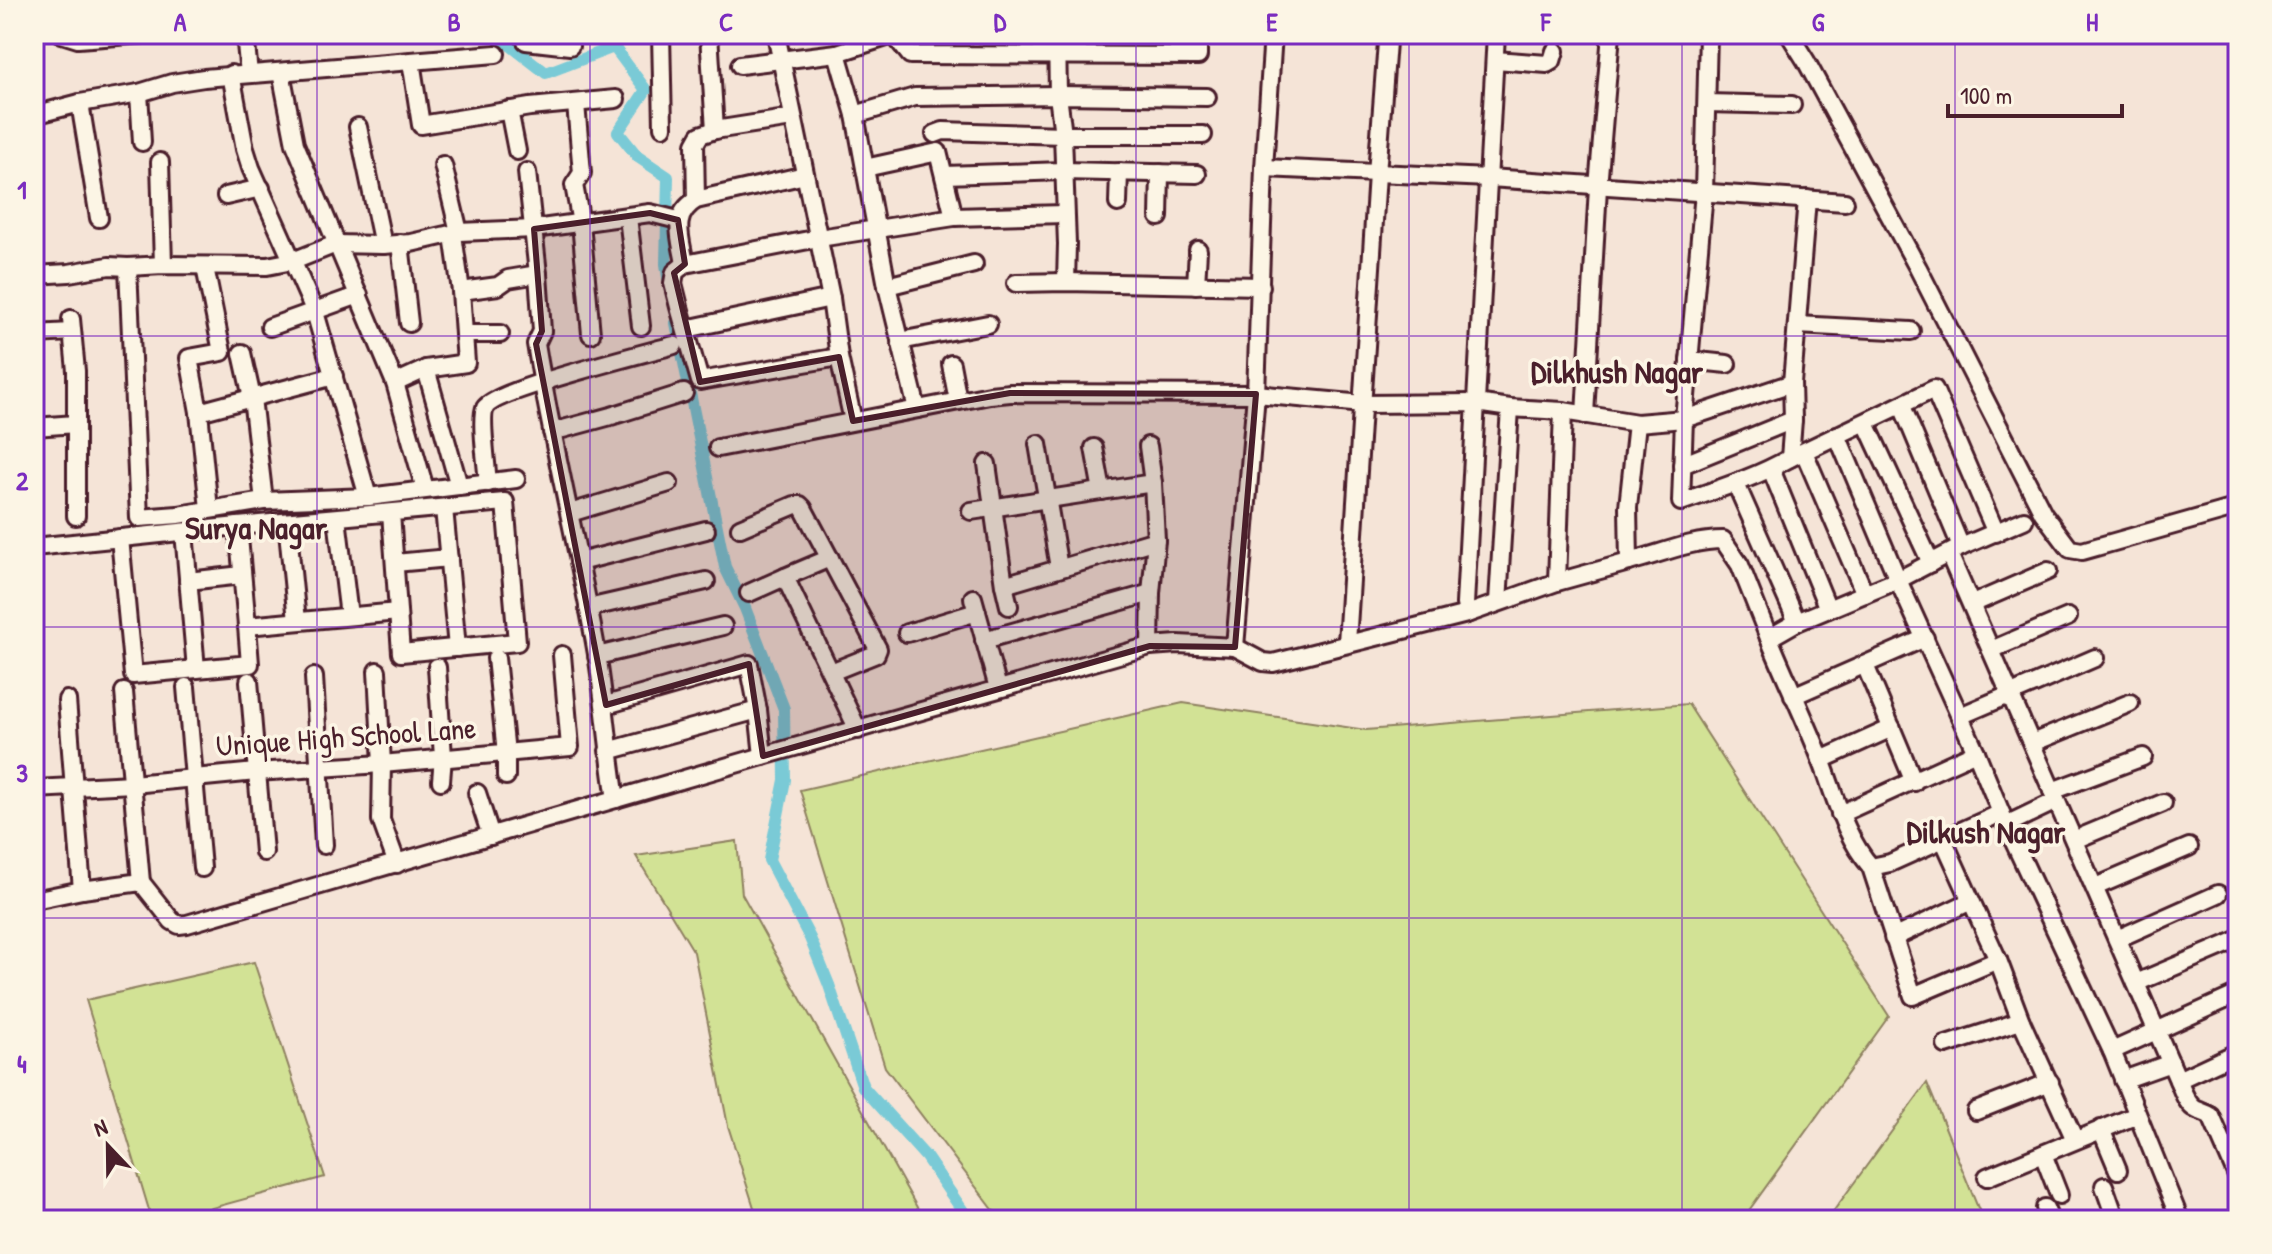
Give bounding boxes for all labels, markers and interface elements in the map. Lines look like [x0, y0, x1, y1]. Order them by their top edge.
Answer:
text: A [174, 4, 187, 39]
text: B [447, 4, 461, 39]
text: C [719, 4, 733, 39]
text: D [994, 4, 1007, 39]
text: E [1266, 4, 1278, 39]
text: F [1540, 4, 1552, 39]
text: G [1812, 4, 1825, 39]
text: H [2086, 4, 2098, 39]
scale bar [1948, 68, 2122, 118]
text: 100 m [1960, 79, 2012, 111]
text: 1 [17, 172, 27, 207]
district label: Dilkhush Nagar [1531, 350, 1704, 394]
text: 2 [16, 463, 29, 498]
district label: Surya Nagar [185, 506, 328, 550]
street label: Unique High School Lane [215, 707, 477, 765]
text: 3 [16, 755, 28, 790]
district label: Dilkush Nagar [1907, 810, 2066, 854]
text: 4 [17, 1046, 27, 1081]
north arrow [68, 1106, 148, 1186]
text: N [89, 1111, 112, 1144]

